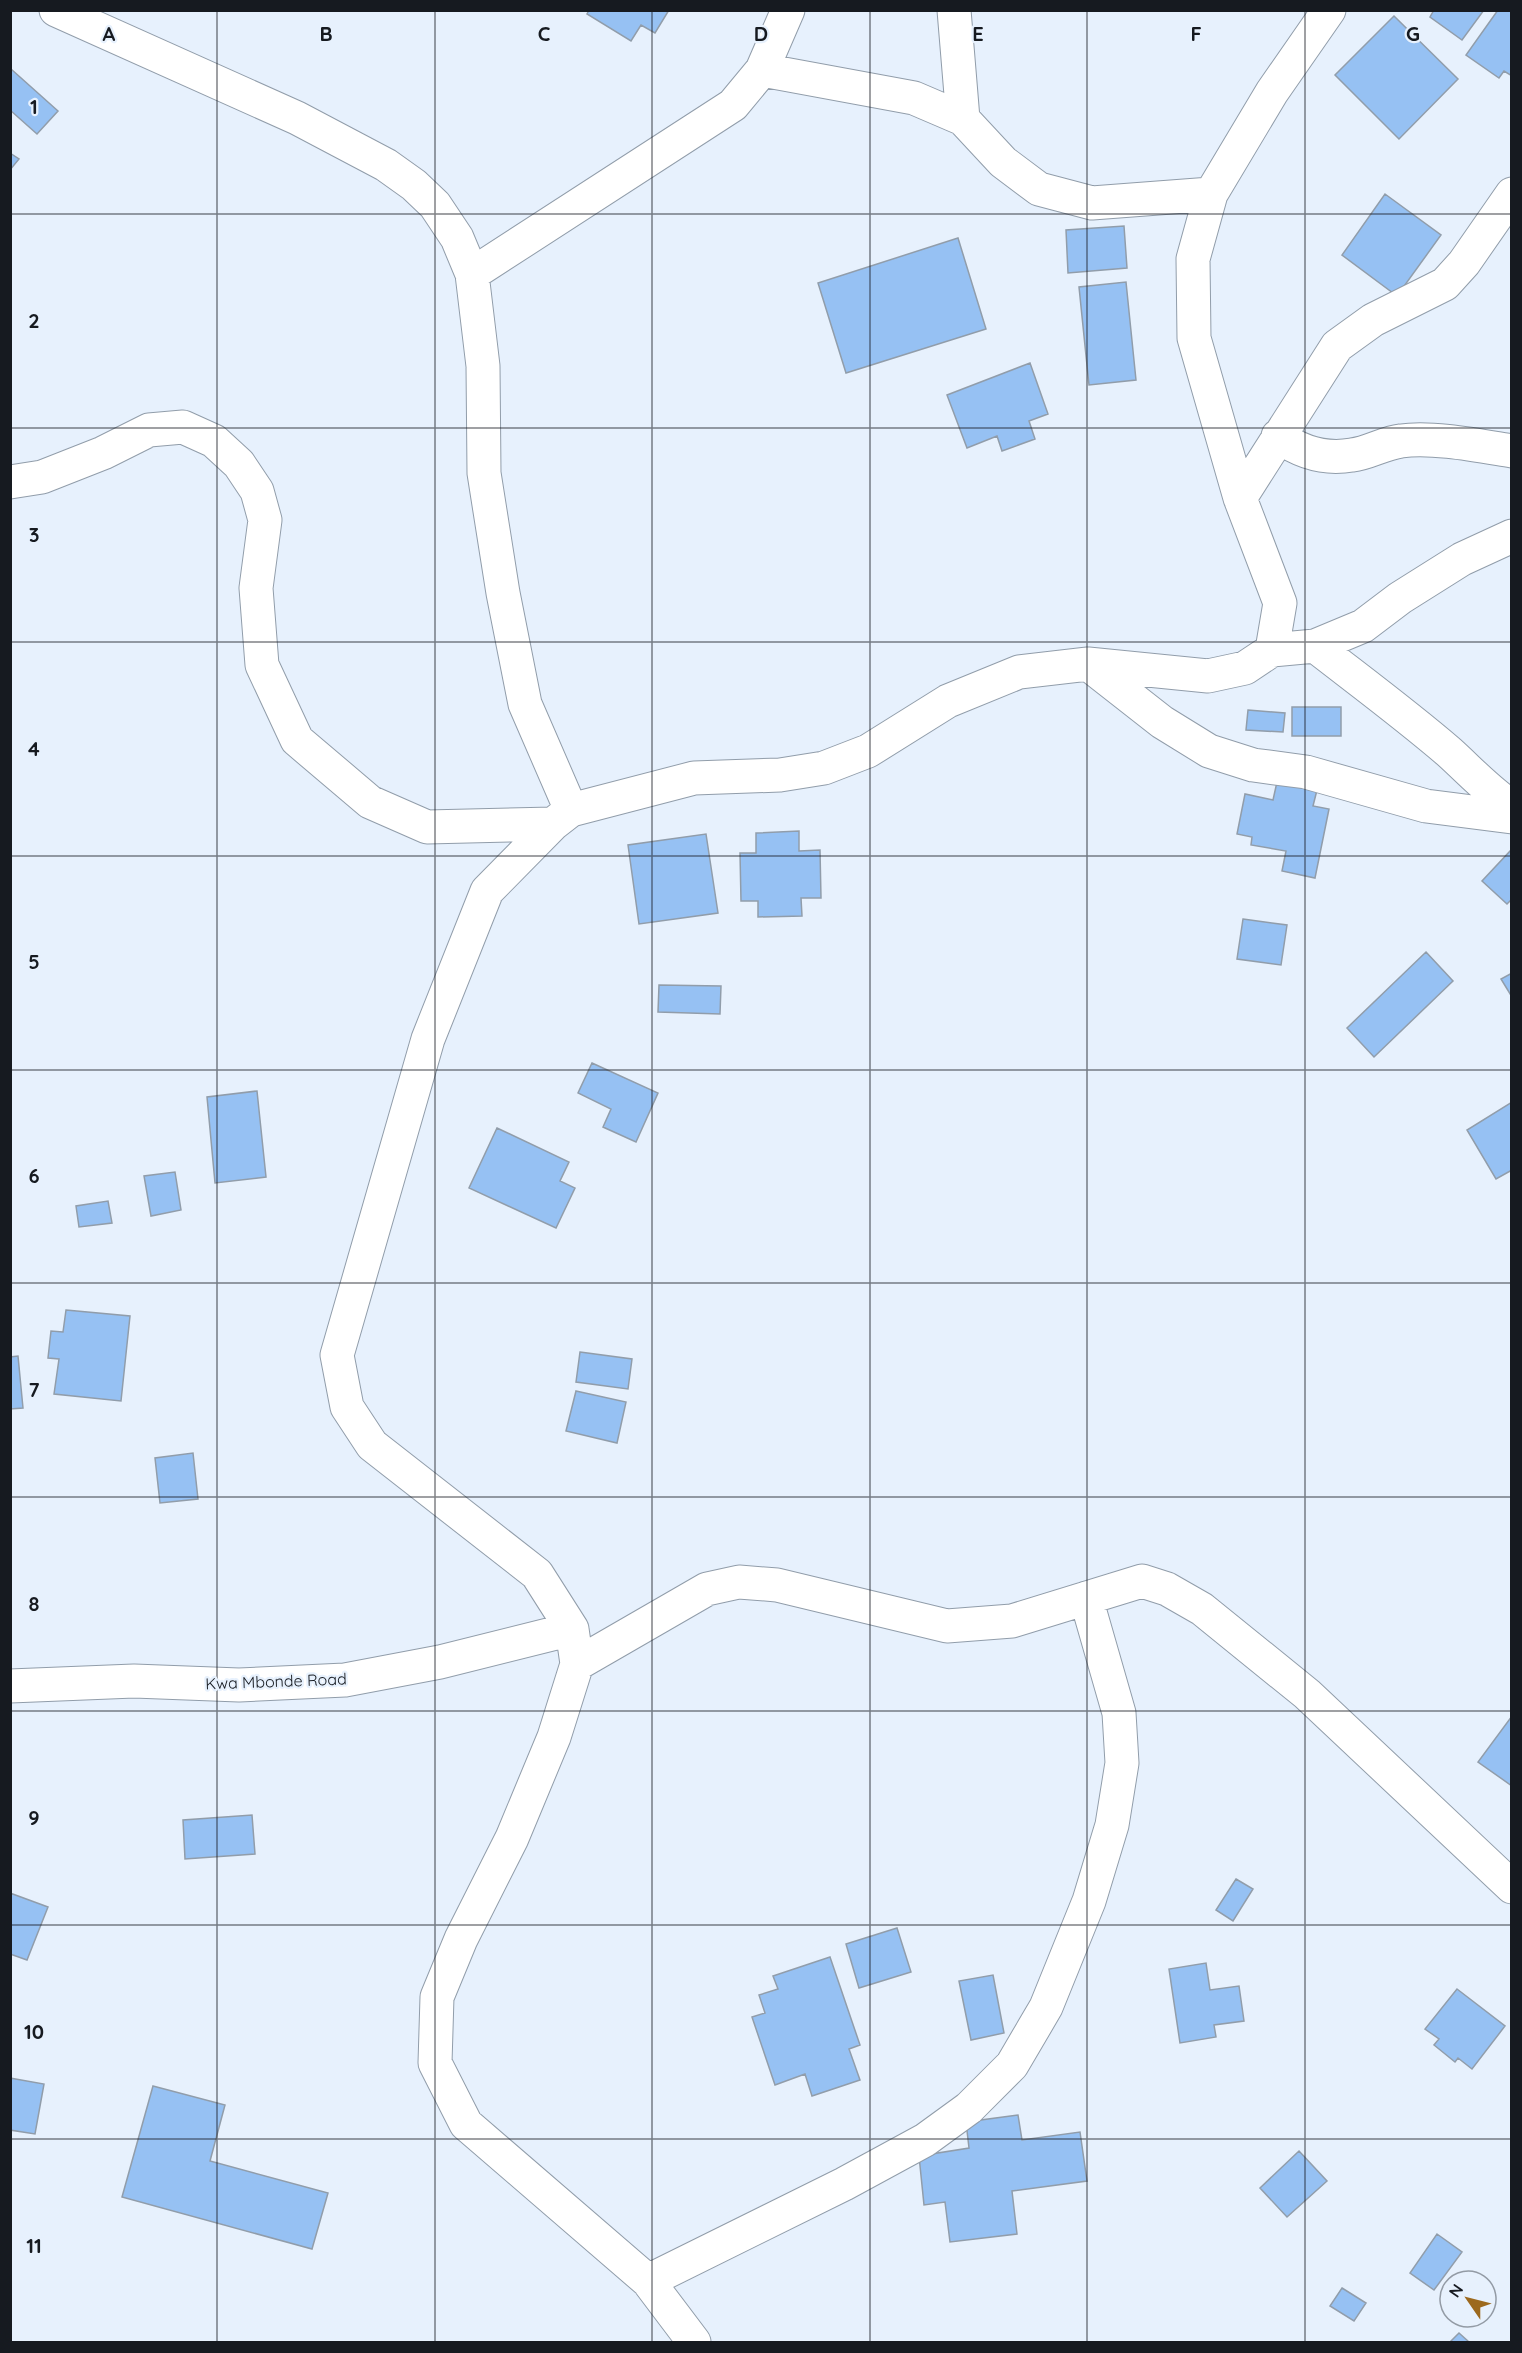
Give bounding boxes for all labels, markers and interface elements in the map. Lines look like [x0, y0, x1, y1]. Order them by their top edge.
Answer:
text: A [103, 21, 116, 46]
text: B [319, 21, 333, 46]
text: C [538, 21, 551, 46]
text: D [754, 21, 768, 46]
text: E [972, 21, 984, 46]
text: F [1190, 21, 1202, 46]
text: G [1406, 21, 1420, 46]
text: 1 [30, 94, 38, 119]
text: 2 [28, 308, 40, 333]
text: 3 [29, 522, 39, 547]
text: 4 [28, 736, 40, 761]
text: 5 [28, 949, 40, 974]
text: 6 [28, 1163, 40, 1188]
text: 7 [29, 1377, 40, 1402]
text: 8 [29, 1591, 40, 1616]
street label: Kwa Mbonde Road [205, 1669, 347, 1693]
text: 9 [28, 1805, 40, 1830]
text: 10 [24, 2019, 44, 2044]
text: 11 [26, 2233, 42, 2258]
north arrow [1438, 2269, 1498, 2329]
text: N [1444, 2280, 1467, 2301]

